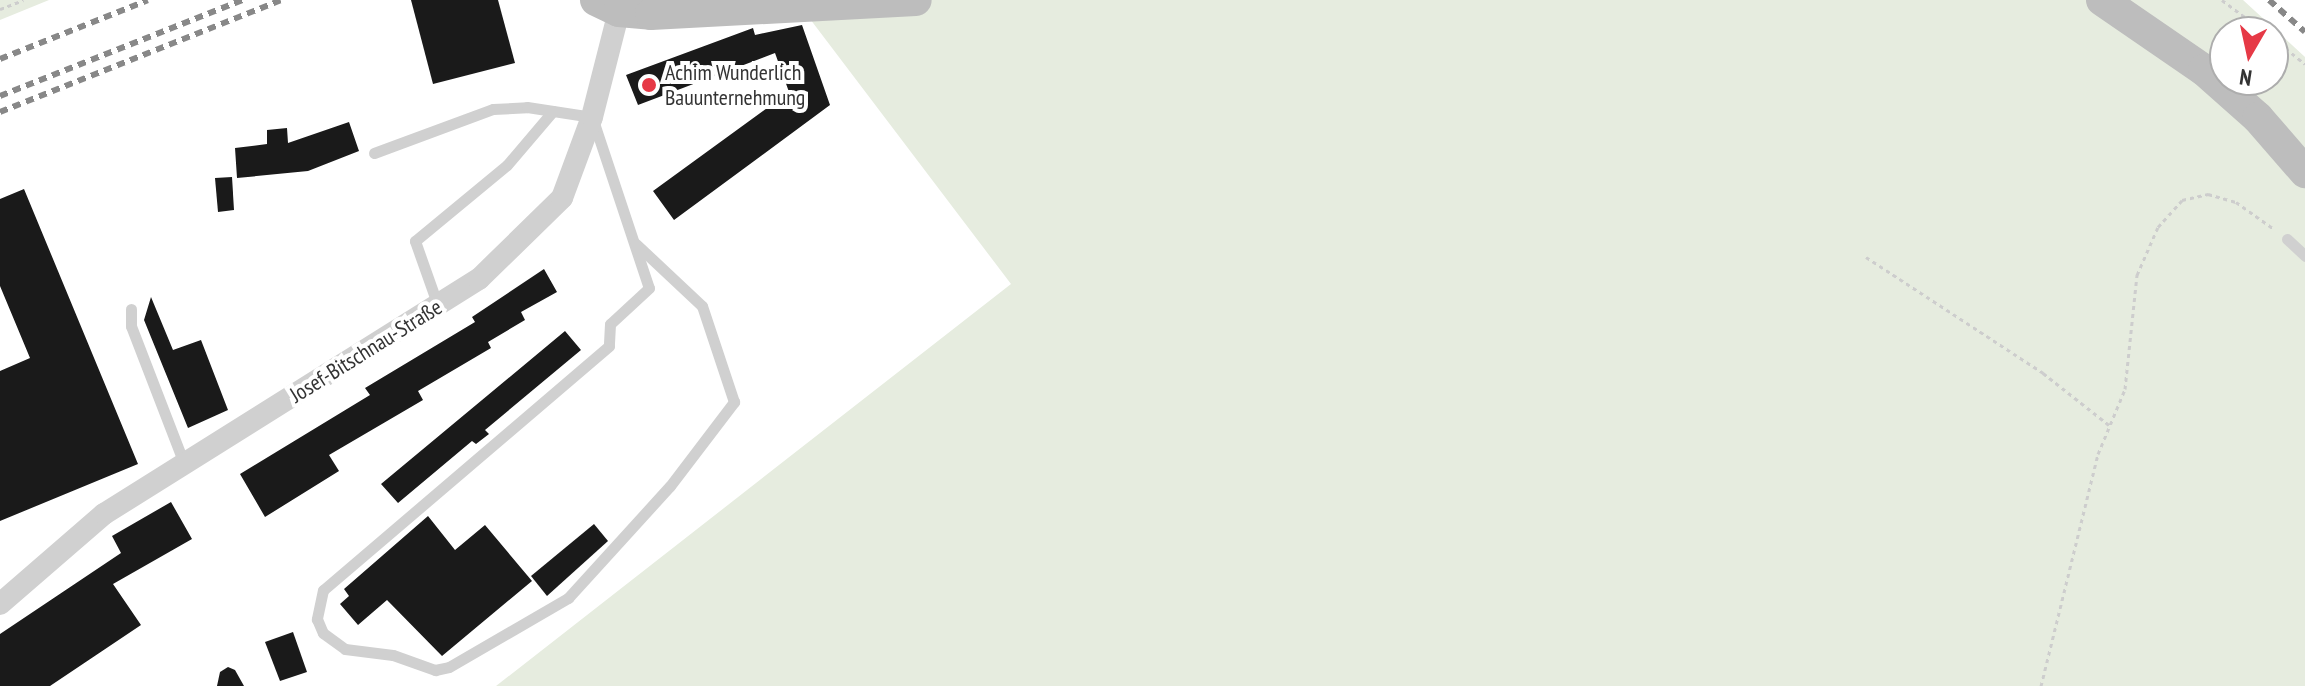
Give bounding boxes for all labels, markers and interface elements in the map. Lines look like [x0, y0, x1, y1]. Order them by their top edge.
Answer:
north arrow [2209, 16, 2289, 96]
place label: Achim Wunderlich Bauunternehmung [665, 59, 805, 110]
text: N [2238, 63, 2254, 92]
marker: Achim Wunderlich Bauunternehmung [640, 76, 658, 94]
street label: Josef-Bitschnau-Straße [285, 294, 447, 408]

